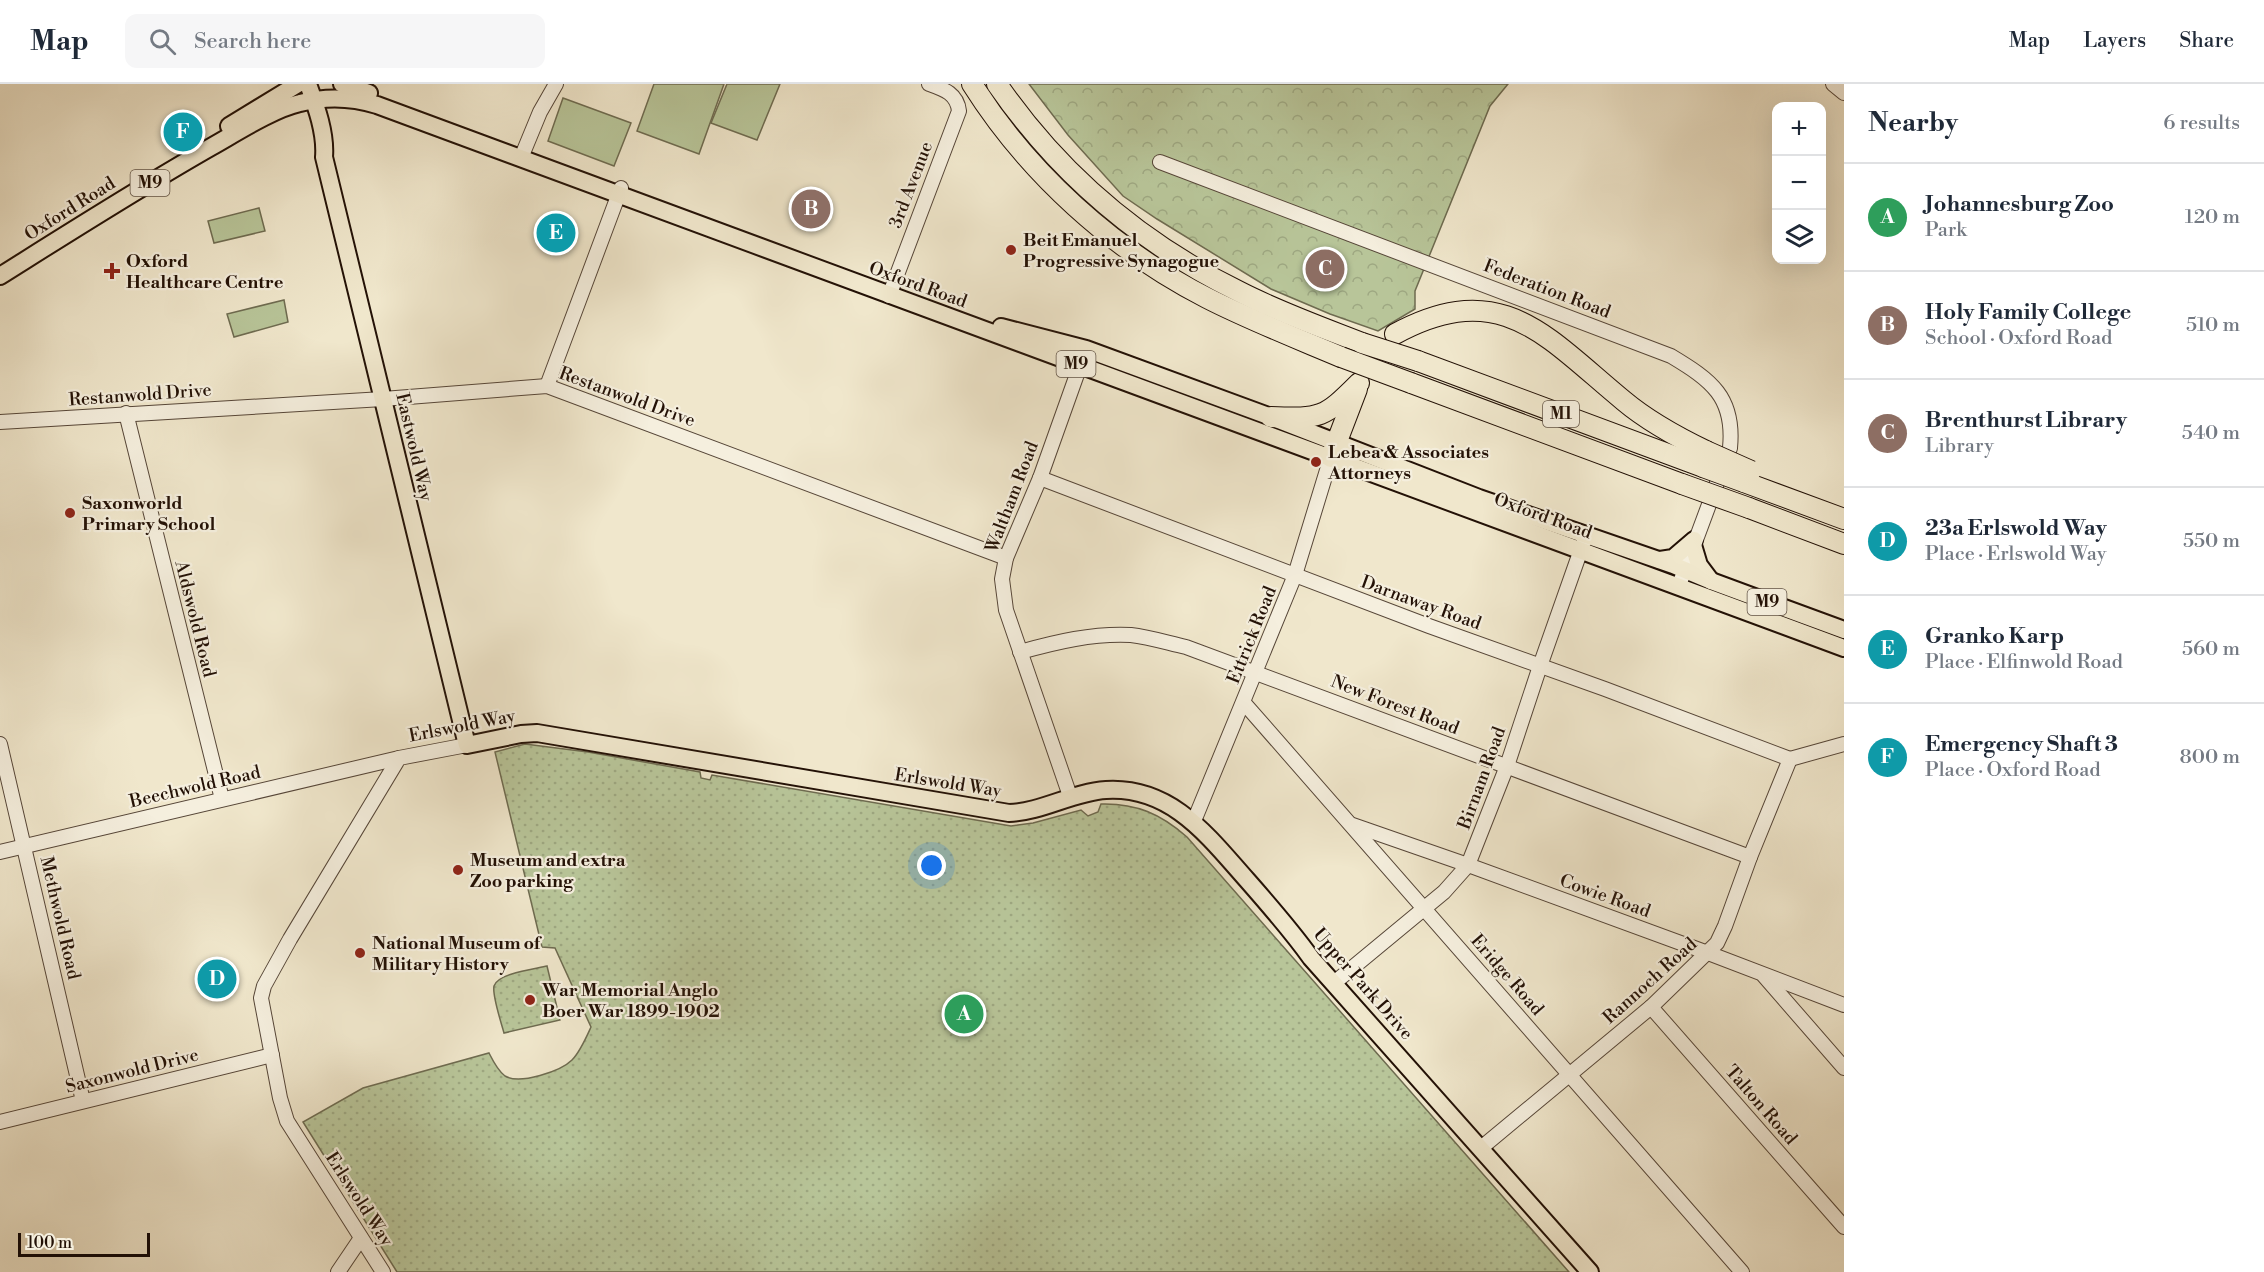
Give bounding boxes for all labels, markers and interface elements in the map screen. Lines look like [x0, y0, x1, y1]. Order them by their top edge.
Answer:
search box [125, 14, 545, 68]
text: Map [30, 24, 89, 59]
icon: search [146, 25, 179, 58]
text: Search here [194, 28, 311, 55]
text: Map [2009, 28, 2050, 54]
text: Layers [2083, 28, 2146, 54]
text: Share [2179, 28, 2234, 54]
map controls [1772, 102, 1826, 264]
button: + [1772, 102, 1826, 156]
text: Nearby [1868, 107, 1958, 139]
pin: F [164, 110, 202, 154]
text: 6 results [2163, 111, 2240, 136]
street label: 3rd Avenue [884, 138, 938, 232]
button: − [1772, 156, 1826, 210]
road number: M9 [130, 170, 170, 196]
street label: Oxford Road [20, 172, 120, 246]
pin: B [792, 186, 830, 232]
text: Johannesburg Zoo [1925, 191, 2114, 218]
text: A [1880, 205, 1895, 230]
text: 120 m [2185, 205, 2240, 230]
pin: E [536, 210, 576, 256]
button: layers [1772, 210, 1826, 264]
text: Park [1925, 218, 1967, 243]
place label: Beit Emanuel Progressive Synagogue [1023, 229, 1219, 273]
marker: Beit Emanuel Progressive Synagogue [1004, 243, 1018, 257]
pin: C [1306, 246, 1344, 291]
place label: Oxford Healthcare Centre [126, 250, 284, 294]
street label: Federation Road [1480, 254, 1615, 324]
street label: Oxford Road [866, 257, 971, 314]
marker: Oxford Healthcare Centre [103, 262, 121, 280]
text: Holy Family College [1925, 299, 2131, 326]
text: B [1880, 313, 1895, 338]
text: 510 m [2186, 313, 2240, 338]
text: School · Oxford Road [1925, 326, 2112, 351]
road number: M9 [1056, 351, 1096, 377]
street label: Restanwold Drive [556, 362, 698, 432]
street label: Restanwold Drive [68, 379, 212, 411]
street label: Eastwold Way [390, 391, 438, 504]
road number: M1 [1543, 401, 1579, 427]
text: Brenthurst Library [1925, 407, 2127, 434]
text: C [1880, 421, 1895, 446]
text: 540 m [2182, 421, 2240, 446]
text: Library [1925, 434, 1994, 459]
street label: Waltham Road [980, 437, 1044, 557]
place label: Lebea & Associates Attorneys [1327, 441, 1489, 485]
marker: Lebea & Associates Attorneys [1309, 455, 1323, 469]
street label: Oxford Road [1491, 488, 1596, 545]
place label: Saxonworld Primary School [82, 492, 216, 536]
marker: Saxonworld Primary School [63, 506, 77, 520]
text: 23a Erlswold Way [1925, 515, 2107, 542]
text: D [1880, 529, 1895, 554]
text: 550 m [2183, 529, 2240, 554]
text: Place · Erlswold Way [1925, 542, 2106, 567]
street label: Aldswold Road [169, 557, 221, 680]
street label: Darnaway Road [1358, 571, 1485, 636]
street label: Ettrick Road [1222, 582, 1282, 687]
road number: M9 [1748, 589, 1786, 615]
text: Granko Karp [1925, 623, 2064, 650]
text: E [1881, 637, 1894, 662]
text: 560 m [2182, 637, 2240, 662]
text: Place · Elfinwold Road [1925, 650, 2123, 675]
street label: New Forest Road [1328, 670, 1463, 740]
street label: Erlswold Way [407, 704, 517, 748]
street label: Birnam Road [1452, 723, 1511, 833]
text: Emergency Shaft 3 [1925, 731, 2118, 758]
text: F [1880, 745, 1895, 770]
text: 800 m [2180, 745, 2240, 770]
text: Place · Oxford Road [1925, 758, 2101, 783]
street label: Beechwold Road [126, 761, 264, 813]
street label: Erlswold Way [893, 763, 1003, 803]
place label: Museum and extra Zoo parking [470, 849, 626, 893]
your location [917, 851, 946, 880]
street label: Methwold Road [35, 854, 86, 983]
marker: Museum and extra Zoo parking [451, 863, 465, 877]
street label: Cowie Road [1556, 869, 1654, 923]
street label: Upper Park Drive [1308, 923, 1418, 1045]
street label: Eridge Road [1465, 930, 1549, 1021]
place label: National Museum of Military History [372, 932, 543, 976]
street label: Rannoch Road [1598, 932, 1702, 1029]
marker: National Museum of Military History [353, 946, 367, 960]
pin: D [198, 956, 236, 1002]
place label: War Memorial Anglo Boer War 1899-1902 [541, 979, 720, 1023]
pin: A [944, 992, 984, 1036]
marker: War Memorial Anglo Boer War 1899-1902 [523, 993, 537, 1007]
street label: Saxonwold Drive [63, 1043, 201, 1099]
street label: Talton Road [1720, 1060, 1802, 1150]
street label: Erlswold Way [320, 1147, 398, 1251]
scale bar [18, 1230, 150, 1258]
text: 100 m [27, 1233, 72, 1253]

